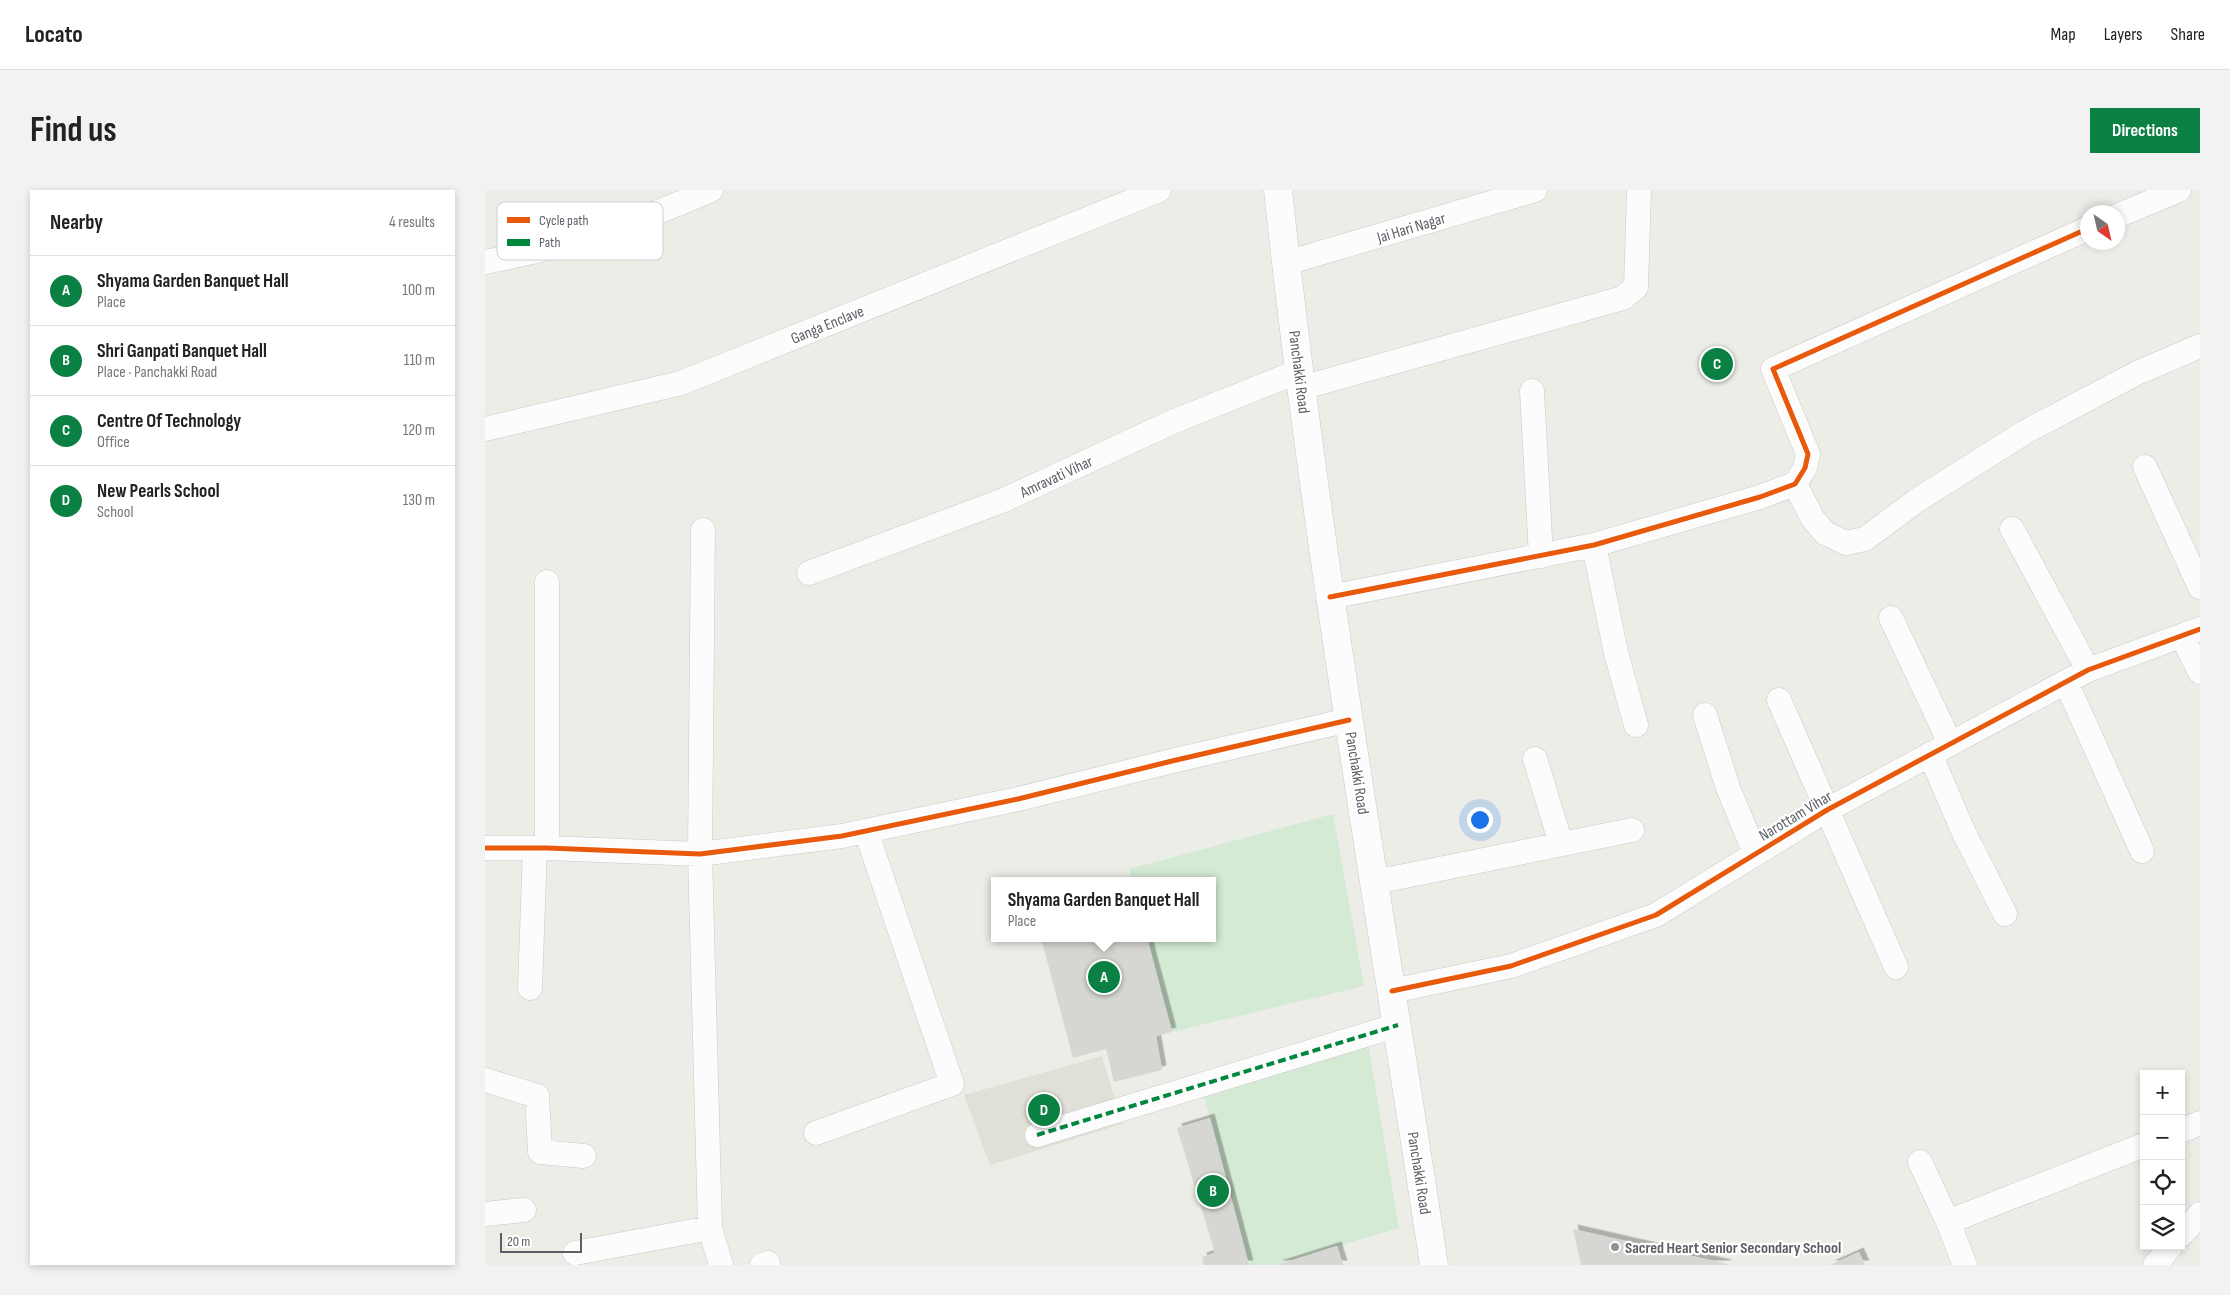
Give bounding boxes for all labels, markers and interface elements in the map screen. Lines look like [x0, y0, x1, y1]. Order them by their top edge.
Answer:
text: Locato [25, 20, 83, 49]
text: Map [2051, 24, 2076, 45]
text: Layers [2104, 24, 2143, 45]
text: Share [2171, 24, 2205, 45]
button: Directions [2090, 108, 2200, 153]
text: Find us [30, 109, 117, 152]
legend [497, 202, 663, 260]
north arrow [2080, 205, 2125, 250]
street label: Jai Hari Nagar [1374, 209, 1448, 248]
text: Nearby [50, 210, 103, 235]
text: Cycle path [539, 212, 589, 229]
text: 4 results [389, 213, 435, 232]
text: Path [539, 234, 560, 251]
text: Shyama Garden Banquet Hall [97, 270, 289, 293]
text: A [62, 281, 70, 300]
text: 100 m [402, 281, 435, 300]
text: Place [97, 293, 126, 312]
street label: Ganga Enclave [788, 302, 867, 349]
street label: Panchakki Road [1284, 330, 1313, 415]
text: Shri Ganpati Banquet Hall [97, 340, 267, 363]
pin: C [1701, 345, 1733, 383]
text: B [62, 351, 70, 370]
text: 110 m [404, 351, 435, 370]
text: Place · Panchakki Road [97, 363, 217, 382]
text: Centre Of Technology [97, 410, 241, 433]
text: C [62, 421, 70, 440]
text: 120 m [403, 421, 435, 440]
text: Office [97, 433, 130, 452]
street label: Amravati Vihar [1016, 452, 1096, 503]
text: New Pearls School [97, 480, 220, 503]
text: D [62, 491, 70, 510]
text: 130 m [403, 491, 435, 510]
text: School [97, 503, 133, 522]
street label: Panchakki Road [1341, 731, 1372, 816]
street label: Narottam Vihar [1756, 787, 1836, 845]
your location [1467, 807, 1493, 833]
popup [991, 877, 1216, 942]
text: Shyama Garden Banquet Hall [1008, 889, 1199, 912]
text: Place [1008, 912, 1036, 931]
pin: A [1088, 958, 1120, 996]
map controls [2140, 1070, 2185, 1250]
button: + [2140, 1070, 2185, 1115]
pin: D [1028, 1091, 1060, 1129]
button: − [2140, 1115, 2185, 1160]
street label: Panchakki Road [1403, 1131, 1434, 1216]
button: locate [2140, 1160, 2185, 1205]
pin: B [1197, 1172, 1229, 1210]
button: layers [2140, 1205, 2185, 1250]
scale bar [500, 1230, 583, 1253]
text: 20 m [507, 1233, 530, 1250]
place label: Sacred Heart Senior Secondary School [1625, 1239, 1841, 1258]
marker: Sacred Heart Senior Secondary School [1609, 1241, 1621, 1253]

